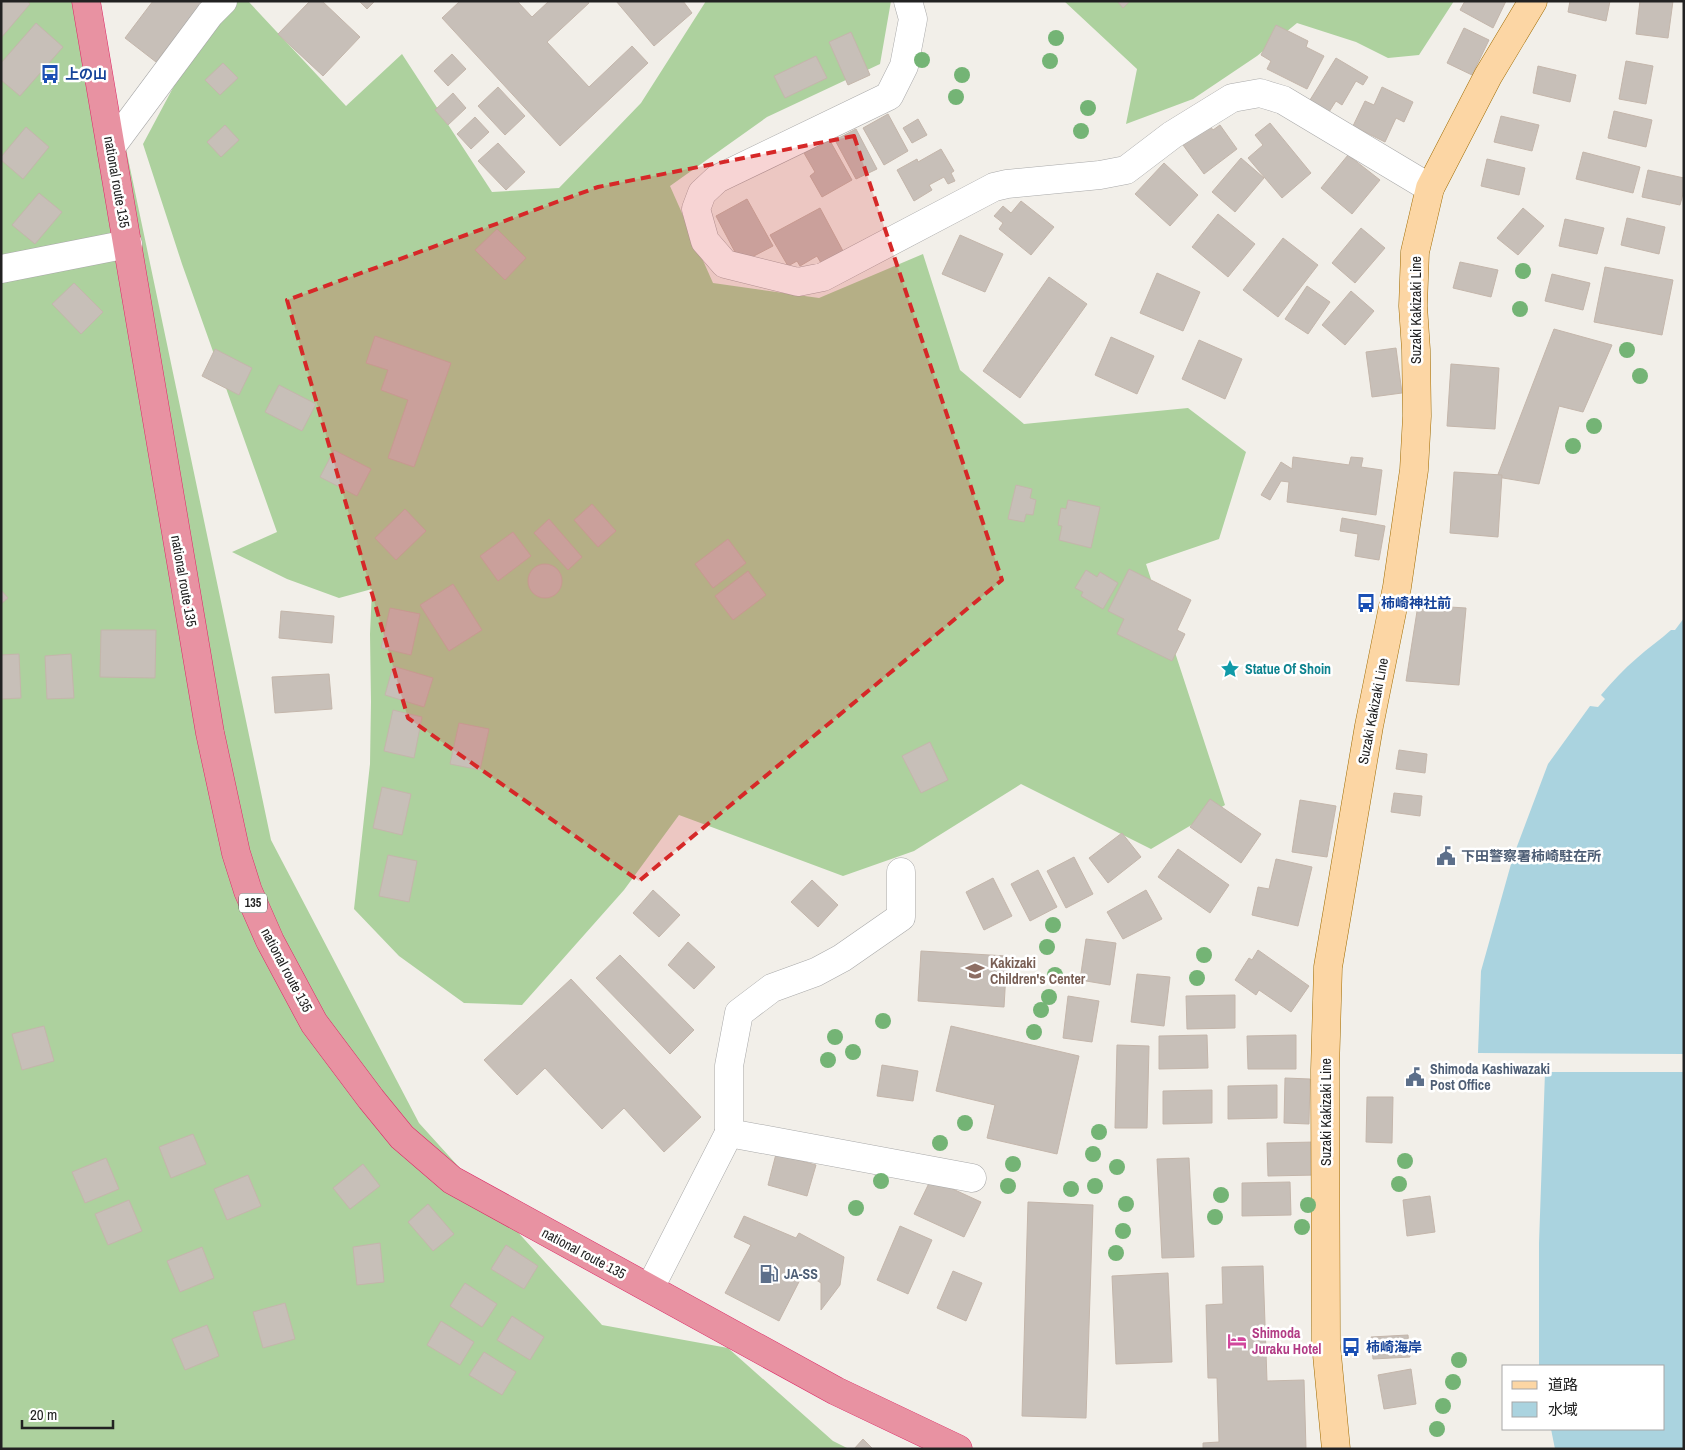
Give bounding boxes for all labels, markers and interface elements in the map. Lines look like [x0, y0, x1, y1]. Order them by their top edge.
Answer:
bus stop icon: 上の山 [39, 63, 61, 85]
place label: 上の山 [65, 65, 107, 83]
street label: national route 135 [100, 135, 134, 229]
street label: Suzaki Kakizaki Line [1407, 256, 1425, 364]
street label: national route 135 [167, 534, 201, 628]
bus stop icon: 柿崎神社前 [1355, 592, 1377, 614]
place label: 柿崎神社前 [1381, 594, 1451, 612]
street label: Suzaki Kakizaki Line [1354, 656, 1392, 766]
place icon: Statue Of Shoin [1219, 658, 1241, 680]
place label: Statue Of Shoin [1245, 660, 1331, 678]
public building icon: 下田警察署柿崎駐在所 [1435, 845, 1457, 867]
place label: 下田警察署柿崎駐在所 [1461, 847, 1601, 865]
road number: 135 [239, 894, 267, 912]
street label: national route 135 [257, 925, 317, 1015]
place label: Kakizaki Children's Center [990, 954, 1086, 988]
school or university icon: Kakizaki Children's Center [964, 960, 986, 982]
street label: Suzaki Kakizaki Line [1317, 1058, 1335, 1166]
place label: Shimoda Kashiwazaki Post Office [1430, 1060, 1550, 1094]
public building icon: Shimoda Kashiwazaki Post Office [1404, 1066, 1426, 1088]
street label: national route 135 [539, 1223, 629, 1283]
fuel station icon: JA-SS [758, 1263, 780, 1285]
place label: JA-SS [784, 1265, 818, 1283]
place label: Shimoda Juraku Hotel [1252, 1324, 1322, 1358]
hotel icon: Shimoda Juraku Hotel [1226, 1330, 1248, 1352]
bus stop icon: 柿崎海岸 [1340, 1336, 1362, 1358]
place label: 柿崎海岸 [1366, 1338, 1422, 1356]
legend [1502, 1365, 1665, 1430]
text: 道路 [1548, 1374, 1578, 1395]
scale bar [22, 1398, 114, 1430]
text: 水域 [1548, 1399, 1578, 1420]
text: 20 m [30, 1404, 57, 1425]

